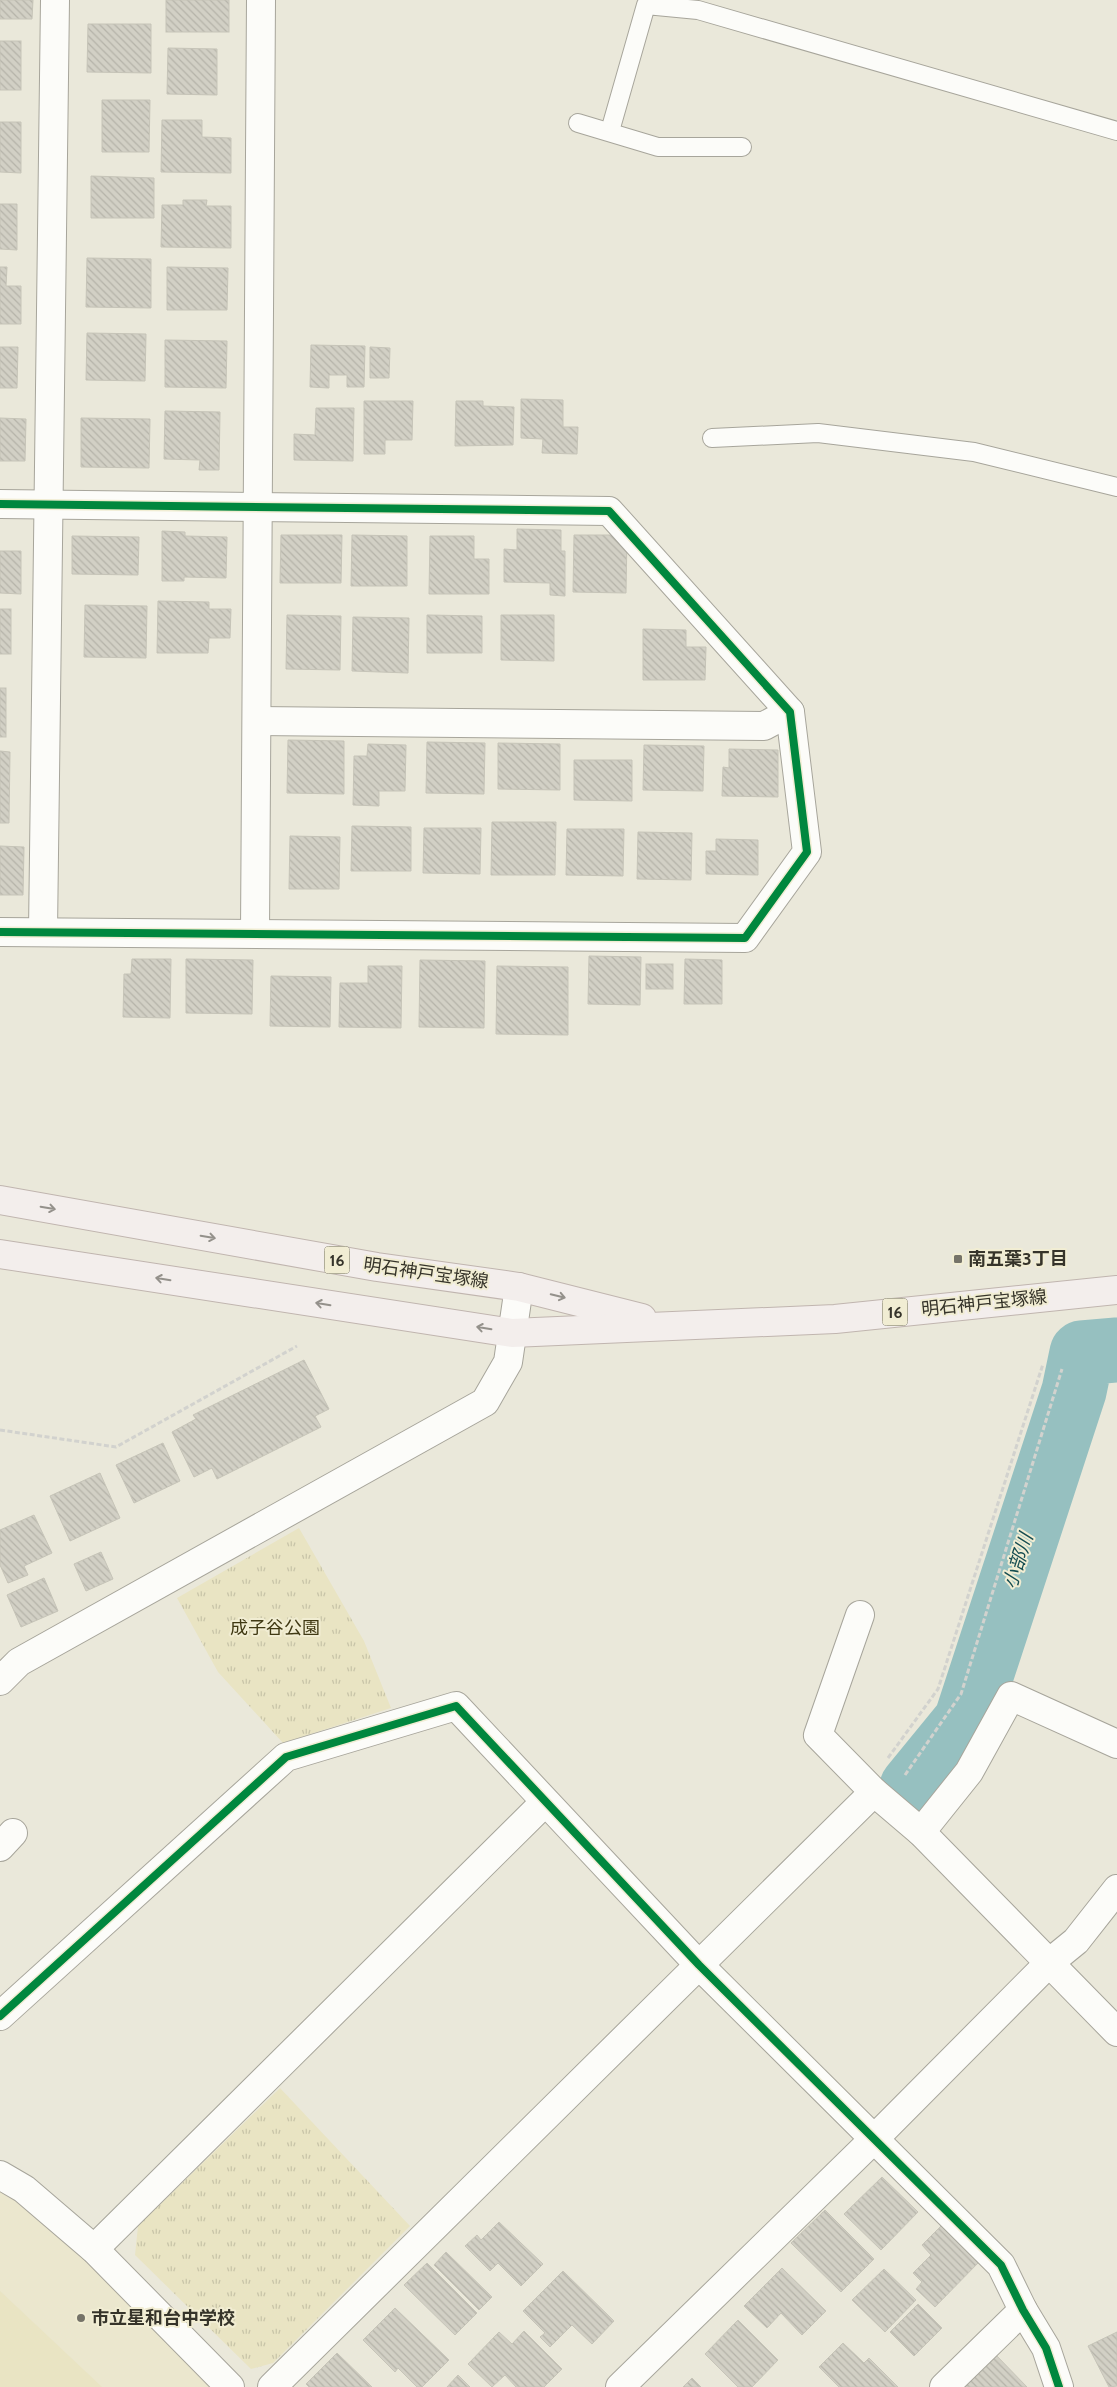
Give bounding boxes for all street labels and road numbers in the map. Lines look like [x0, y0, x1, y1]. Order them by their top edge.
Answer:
road number: 16 [324, 1246, 350, 1274]
street label: 明石神戸宝塚線 [362, 1253, 490, 1293]
street label: 明石神戸宝塚線 [920, 1285, 1048, 1321]
road number: 16 [882, 1298, 908, 1325]

